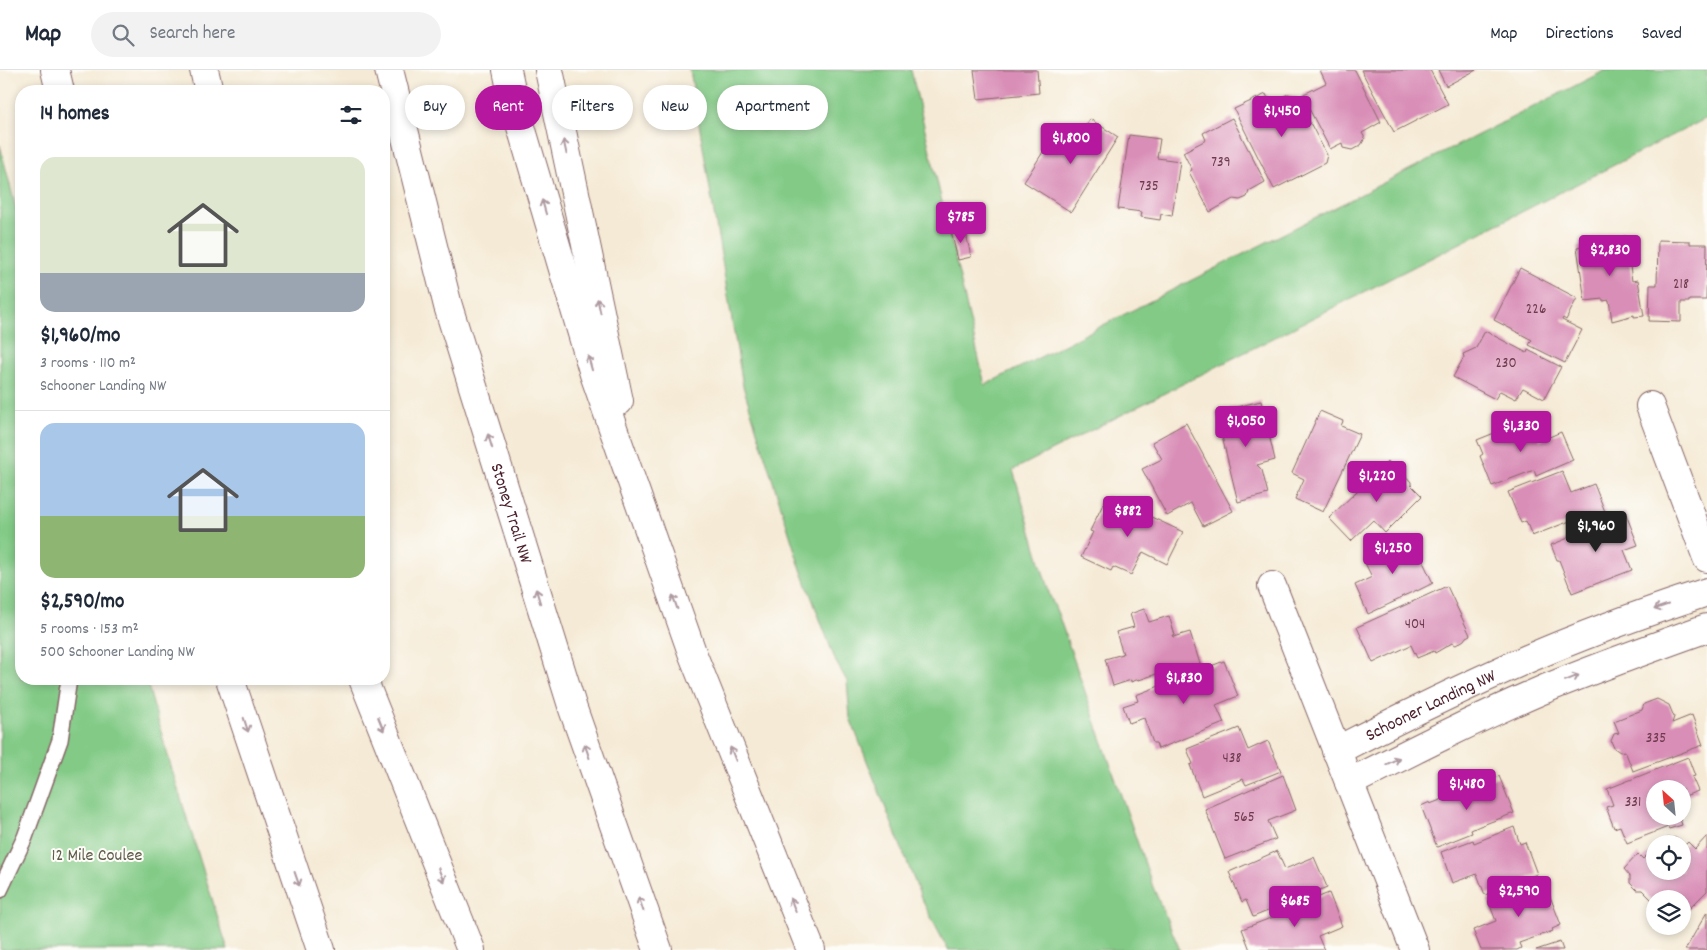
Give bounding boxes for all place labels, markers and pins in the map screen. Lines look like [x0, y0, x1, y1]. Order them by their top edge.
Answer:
pin: $1,450 [1241, 96, 1323, 138]
pin: $1,800 [1030, 122, 1112, 165]
pin: $785 [931, 202, 991, 244]
pin: $2,830 [1569, 234, 1651, 277]
pin: $1,050 [1205, 406, 1287, 448]
pin: $1,330 [1480, 410, 1562, 453]
pin: $1,220 [1336, 460, 1418, 503]
pin: $882 [1098, 496, 1158, 538]
pin: $1,960 [1555, 510, 1637, 553]
pin: $1,250 [1352, 532, 1434, 575]
pin: $1,830 [1143, 662, 1225, 705]
pin: $1,480 [1426, 768, 1508, 811]
pin: $2,590 [1478, 876, 1560, 918]
pin: $685 [1265, 886, 1325, 928]

